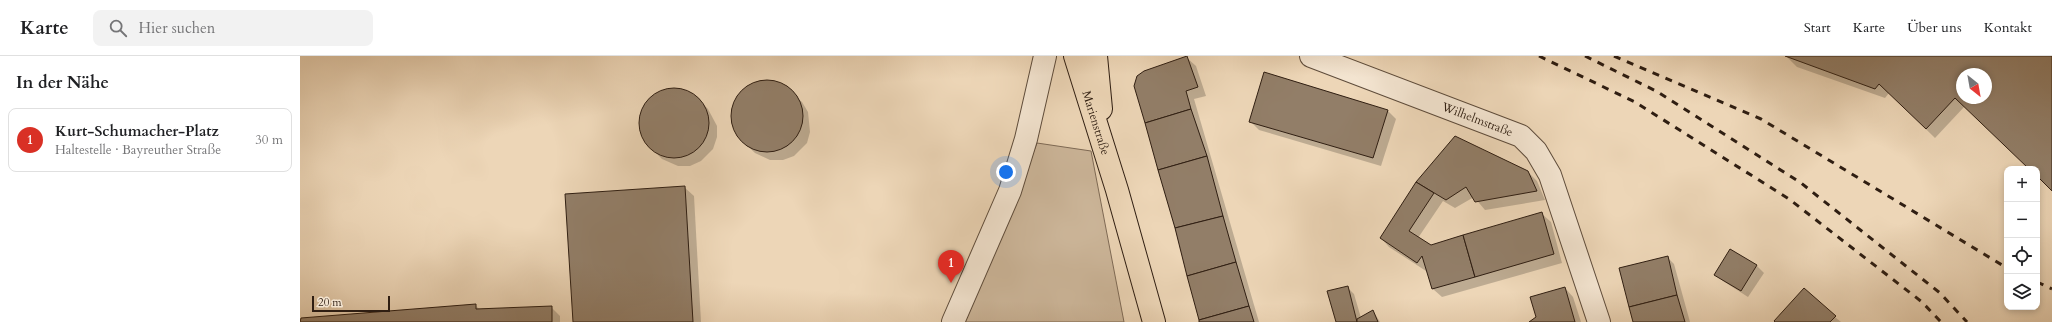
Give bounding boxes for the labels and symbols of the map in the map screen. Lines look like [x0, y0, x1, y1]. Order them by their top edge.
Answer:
north arrow [1956, 68, 1992, 104]
street label: Marienstraße [1078, 89, 1114, 157]
street label: Wilhelmstraße [1439, 98, 1515, 140]
your location [996, 162, 1016, 182]
pin: 1 [938, 250, 964, 283]
scale bar [312, 294, 390, 313]

